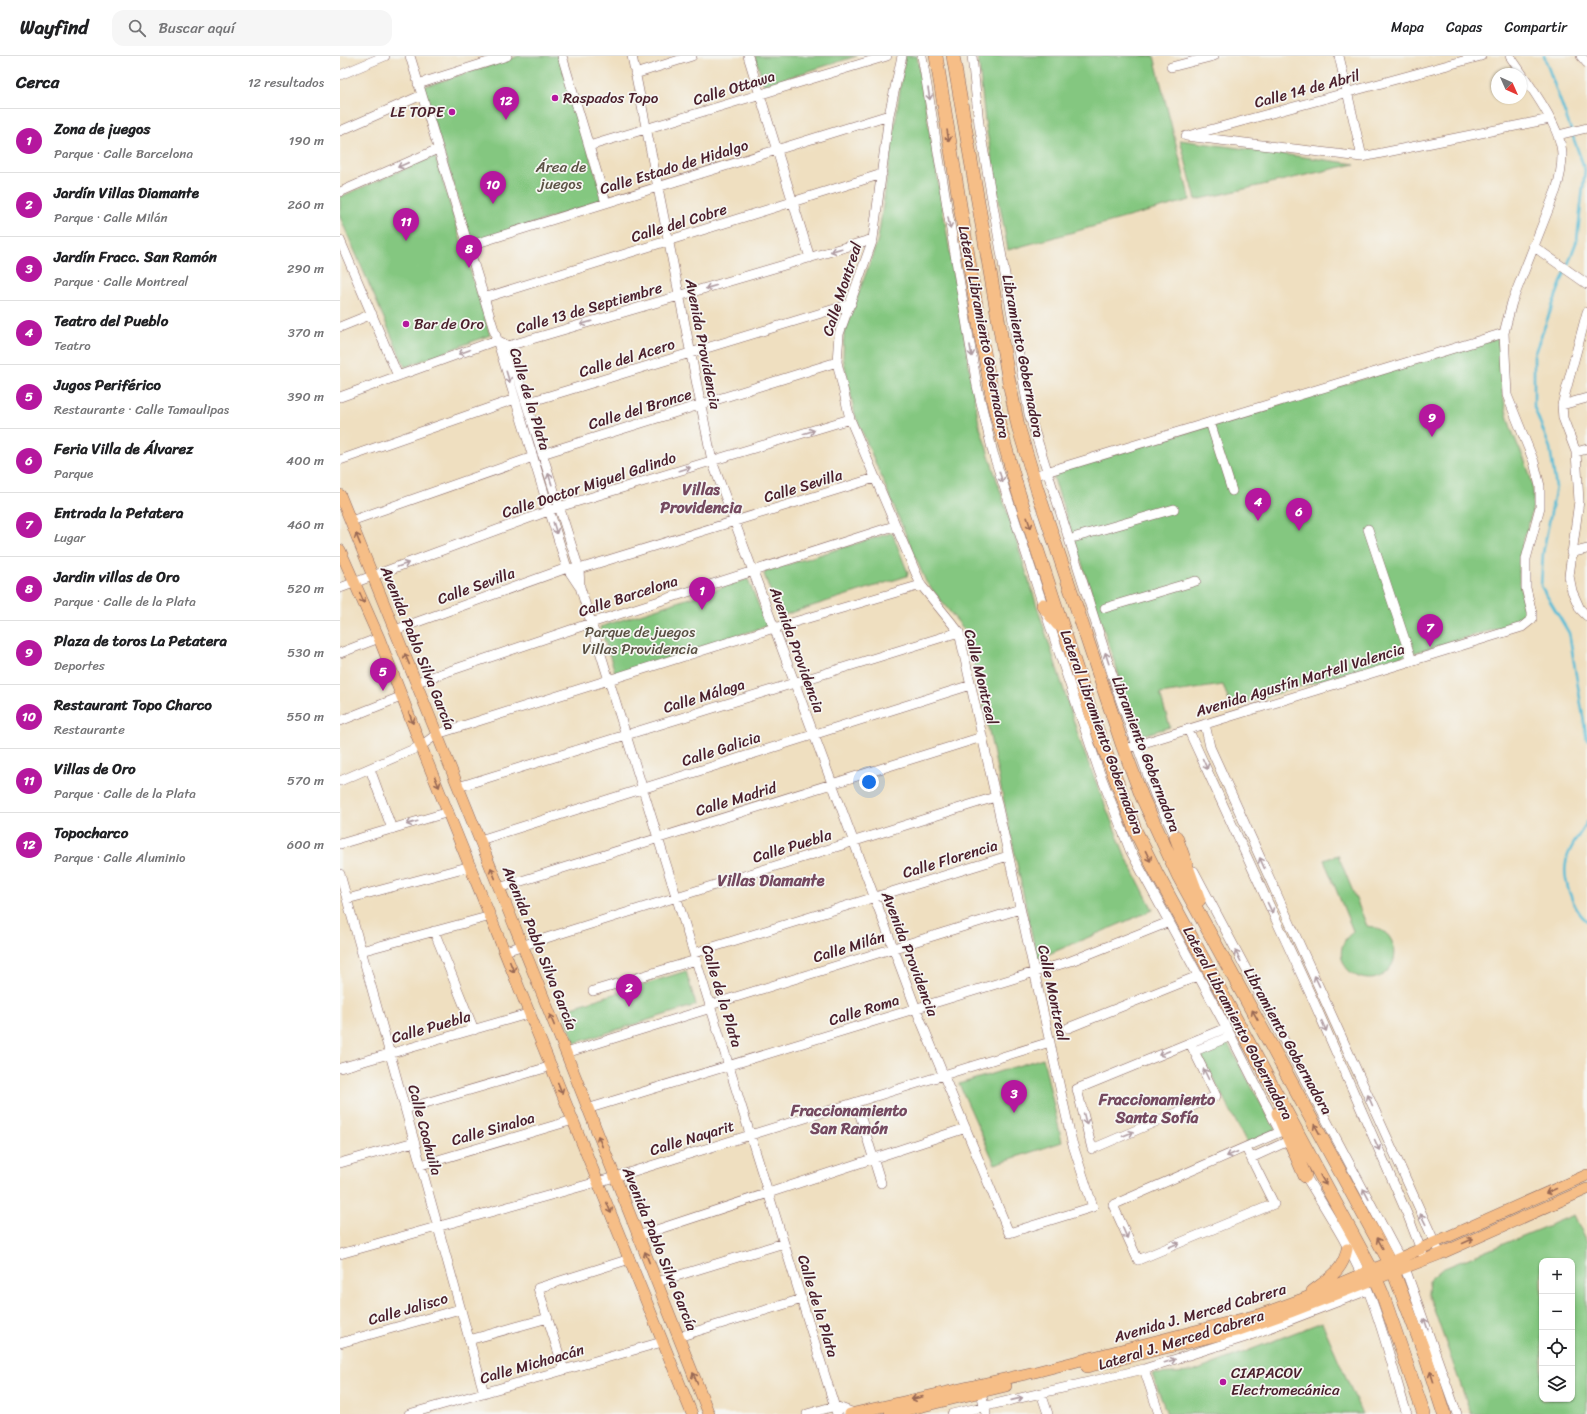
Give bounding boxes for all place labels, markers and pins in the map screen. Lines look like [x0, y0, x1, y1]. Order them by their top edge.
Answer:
place label: Raspados Topo [563, 85, 659, 111]
pin: 12 [493, 87, 519, 120]
marker: Raspados Topo [550, 93, 560, 103]
place label: LE TOPE [390, 99, 446, 125]
marker: LE TOPE [447, 107, 457, 117]
pin: 10 [480, 171, 506, 204]
pin: 11 [393, 208, 419, 241]
pin: 8 [456, 235, 482, 268]
place label: Bar de Oro [414, 311, 484, 337]
marker: Bar de Oro [401, 319, 411, 329]
pin: 9 [1419, 404, 1445, 437]
pin: 4 [1245, 488, 1271, 521]
pin: 6 [1286, 498, 1312, 531]
pin: 1 [689, 577, 715, 610]
pin: 7 [1417, 614, 1443, 647]
pin: 5 [370, 658, 396, 691]
pin: 2 [616, 974, 642, 1007]
pin: 3 [1001, 1080, 1027, 1113]
place label: CIAPACOV Electromecánica [1231, 1360, 1340, 1403]
marker: CIAPACOV Electromecánica [1218, 1377, 1228, 1387]

